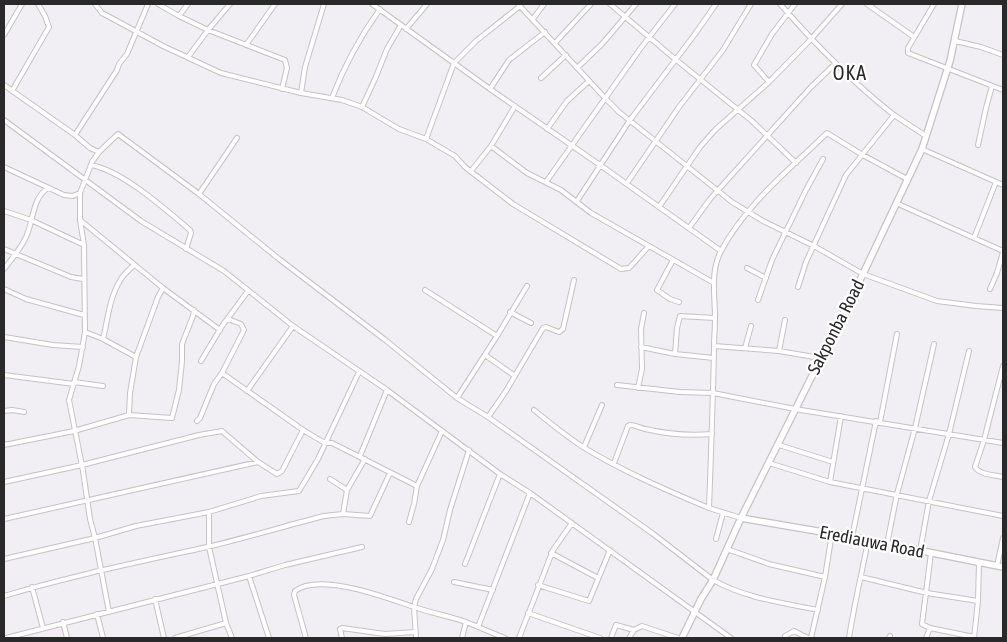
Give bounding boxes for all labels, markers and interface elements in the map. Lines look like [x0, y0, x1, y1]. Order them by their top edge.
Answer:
district label: OKA [833, 61, 867, 84]
street label: Sakponba Road [803, 276, 868, 378]
street label: Erediauwa Road [818, 521, 926, 562]

